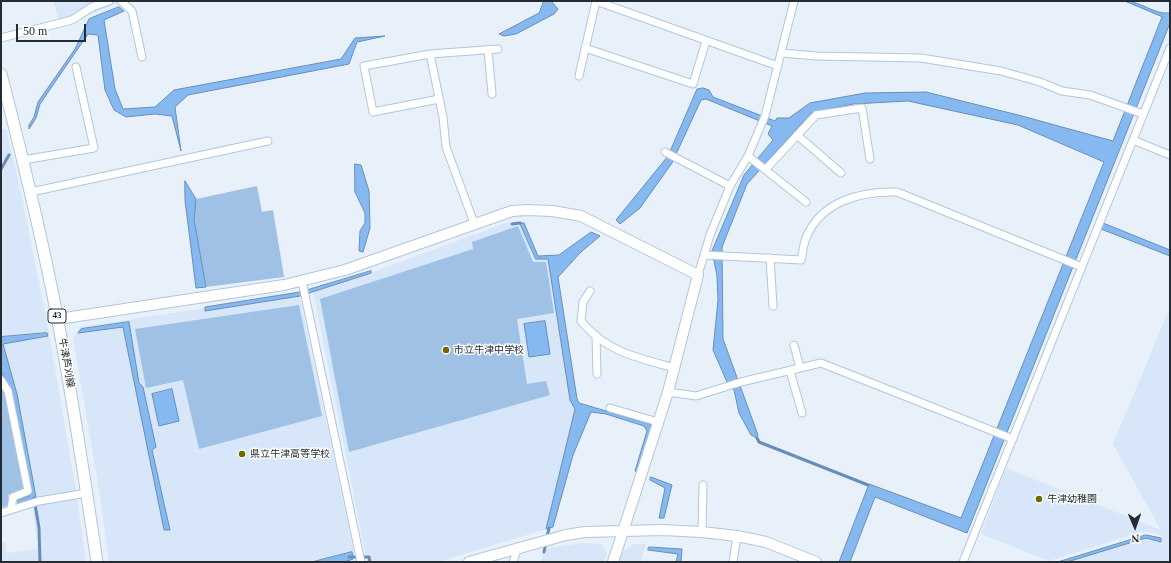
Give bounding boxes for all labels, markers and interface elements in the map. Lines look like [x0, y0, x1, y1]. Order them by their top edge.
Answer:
scale bar [18, 16, 88, 42]
text: 50 m [23, 24, 47, 38]
road number: 43 [48, 309, 66, 323]
street label: 牛津芦刈線 [56, 337, 76, 389]
place label: 市立牛津中学校 [454, 344, 524, 356]
marker: 市立牛津中学校 [441, 345, 451, 355]
place label: 県立牛津高等学校 [250, 448, 330, 460]
marker: 県立牛津高等学校 [237, 449, 247, 459]
place label: 牛津幼稚園 [1047, 493, 1097, 505]
marker: 牛津幼稚園 [1034, 494, 1044, 504]
north arrow [1115, 507, 1155, 547]
text: N [1131, 533, 1140, 545]

